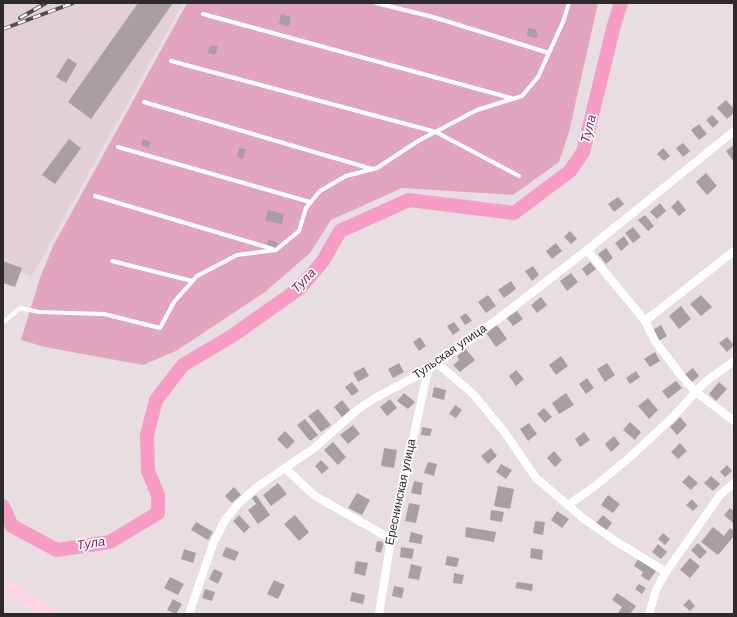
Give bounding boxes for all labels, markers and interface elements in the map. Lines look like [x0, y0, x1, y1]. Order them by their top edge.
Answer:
water label: Тула [578, 113, 600, 145]
water label: Тула [289, 265, 319, 297]
street label: Тульская улица [410, 321, 490, 383]
street label: Ереснинская улица [383, 438, 419, 546]
water label: Тула [76, 534, 106, 554]

